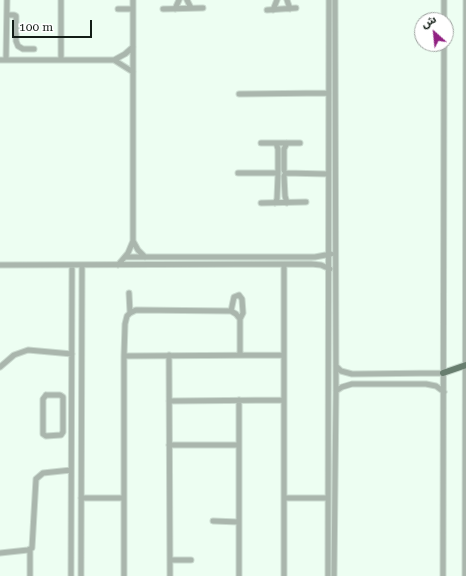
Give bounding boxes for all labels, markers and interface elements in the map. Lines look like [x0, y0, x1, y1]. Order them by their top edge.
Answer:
scale bar [14, 12, 94, 38]
north arrow [414, 12, 454, 52]
text: ش [419, 13, 438, 31]
text: 100 m [19, 20, 53, 34]

